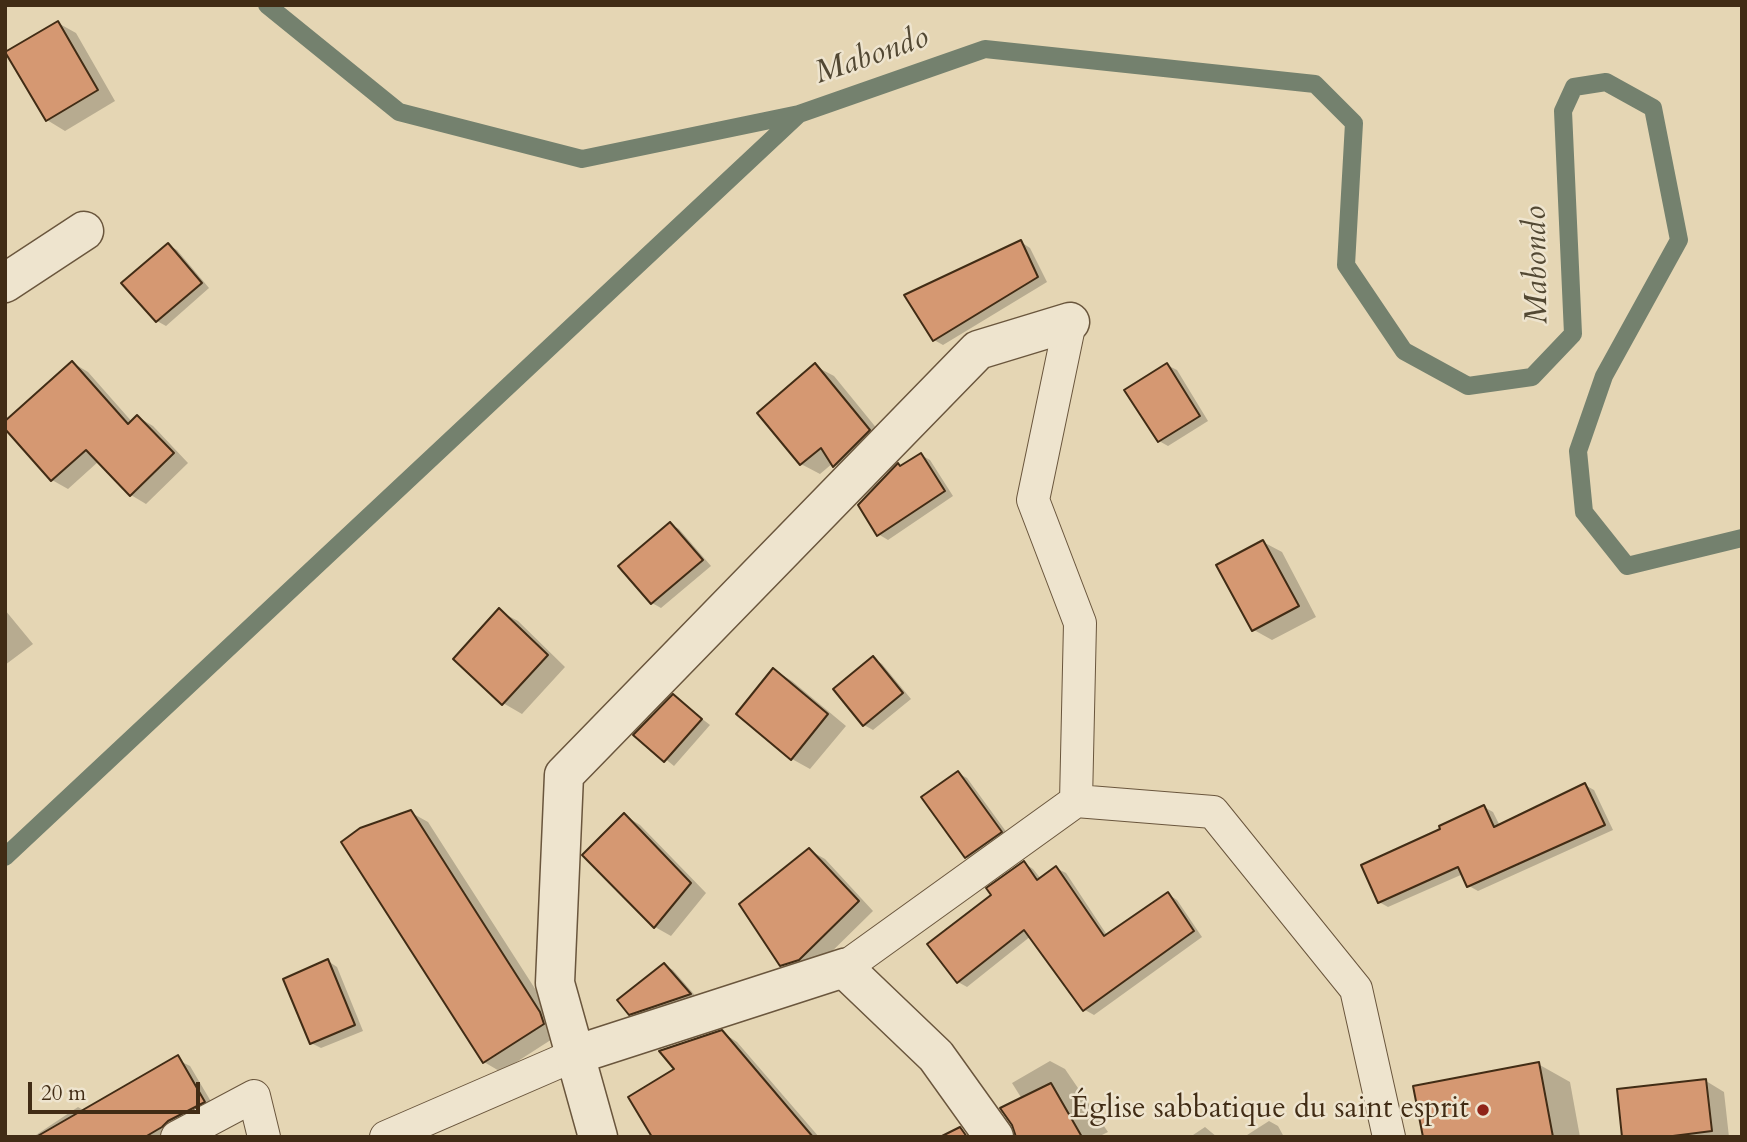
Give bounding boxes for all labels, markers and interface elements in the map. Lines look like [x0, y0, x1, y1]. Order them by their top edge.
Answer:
water label: Mabondo [810, 20, 934, 94]
water label: Mabondo [1518, 205, 1558, 325]
scale bar [32, 1068, 203, 1112]
text: 20 m [41, 1079, 86, 1108]
place label: Église sabbatique du saint esprit [1071, 1092, 1469, 1128]
marker: Église sabbatique du saint esprit [1475, 1102, 1491, 1118]

